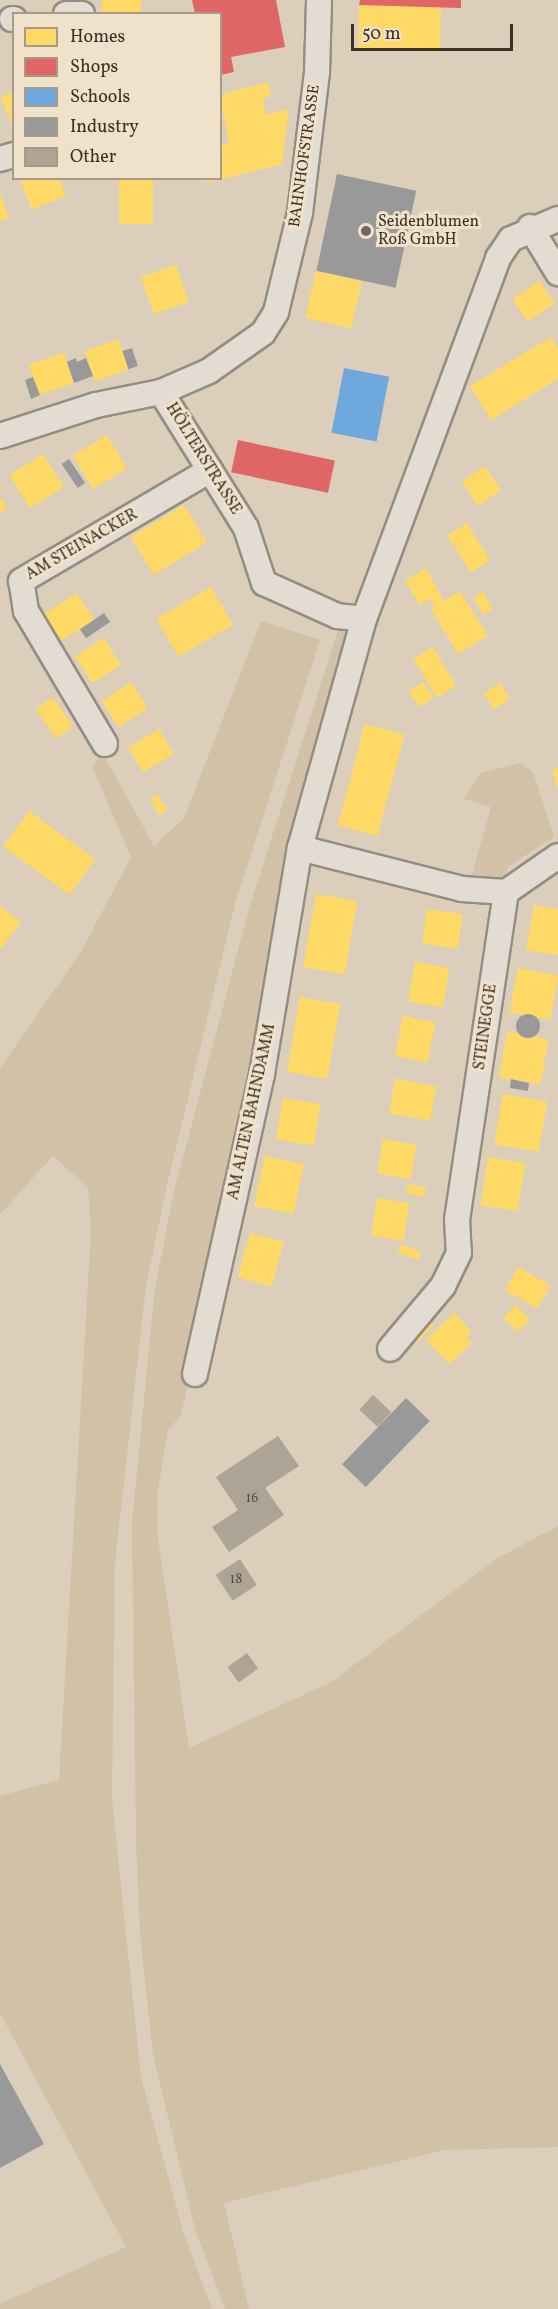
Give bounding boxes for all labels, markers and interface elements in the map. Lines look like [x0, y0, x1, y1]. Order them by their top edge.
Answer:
legend [12, 12, 222, 180]
scale bar [354, 12, 516, 50]
text: 50 m [362, 22, 401, 47]
text: Homes [70, 25, 125, 50]
text: Shops [70, 55, 118, 80]
street label: BAHNHOFSTRASSE [285, 83, 325, 229]
text: Schools [70, 85, 130, 110]
text: Industry [70, 115, 139, 140]
text: Other [70, 145, 116, 170]
place label: Seidenblumen Roß GmbH [378, 212, 479, 250]
marker: Seidenblumen Roß GmbH [359, 224, 373, 238]
street label: HÖLTERSTRASSE [161, 400, 245, 518]
street label: AM STEINACKER [23, 505, 141, 585]
street label: STEINEGGE [470, 983, 502, 1071]
street label: AM ALTEN BAHNDAMM [224, 1022, 280, 1202]
house number: 16 [246, 1491, 258, 1507]
house number: 18 [230, 1572, 242, 1588]

